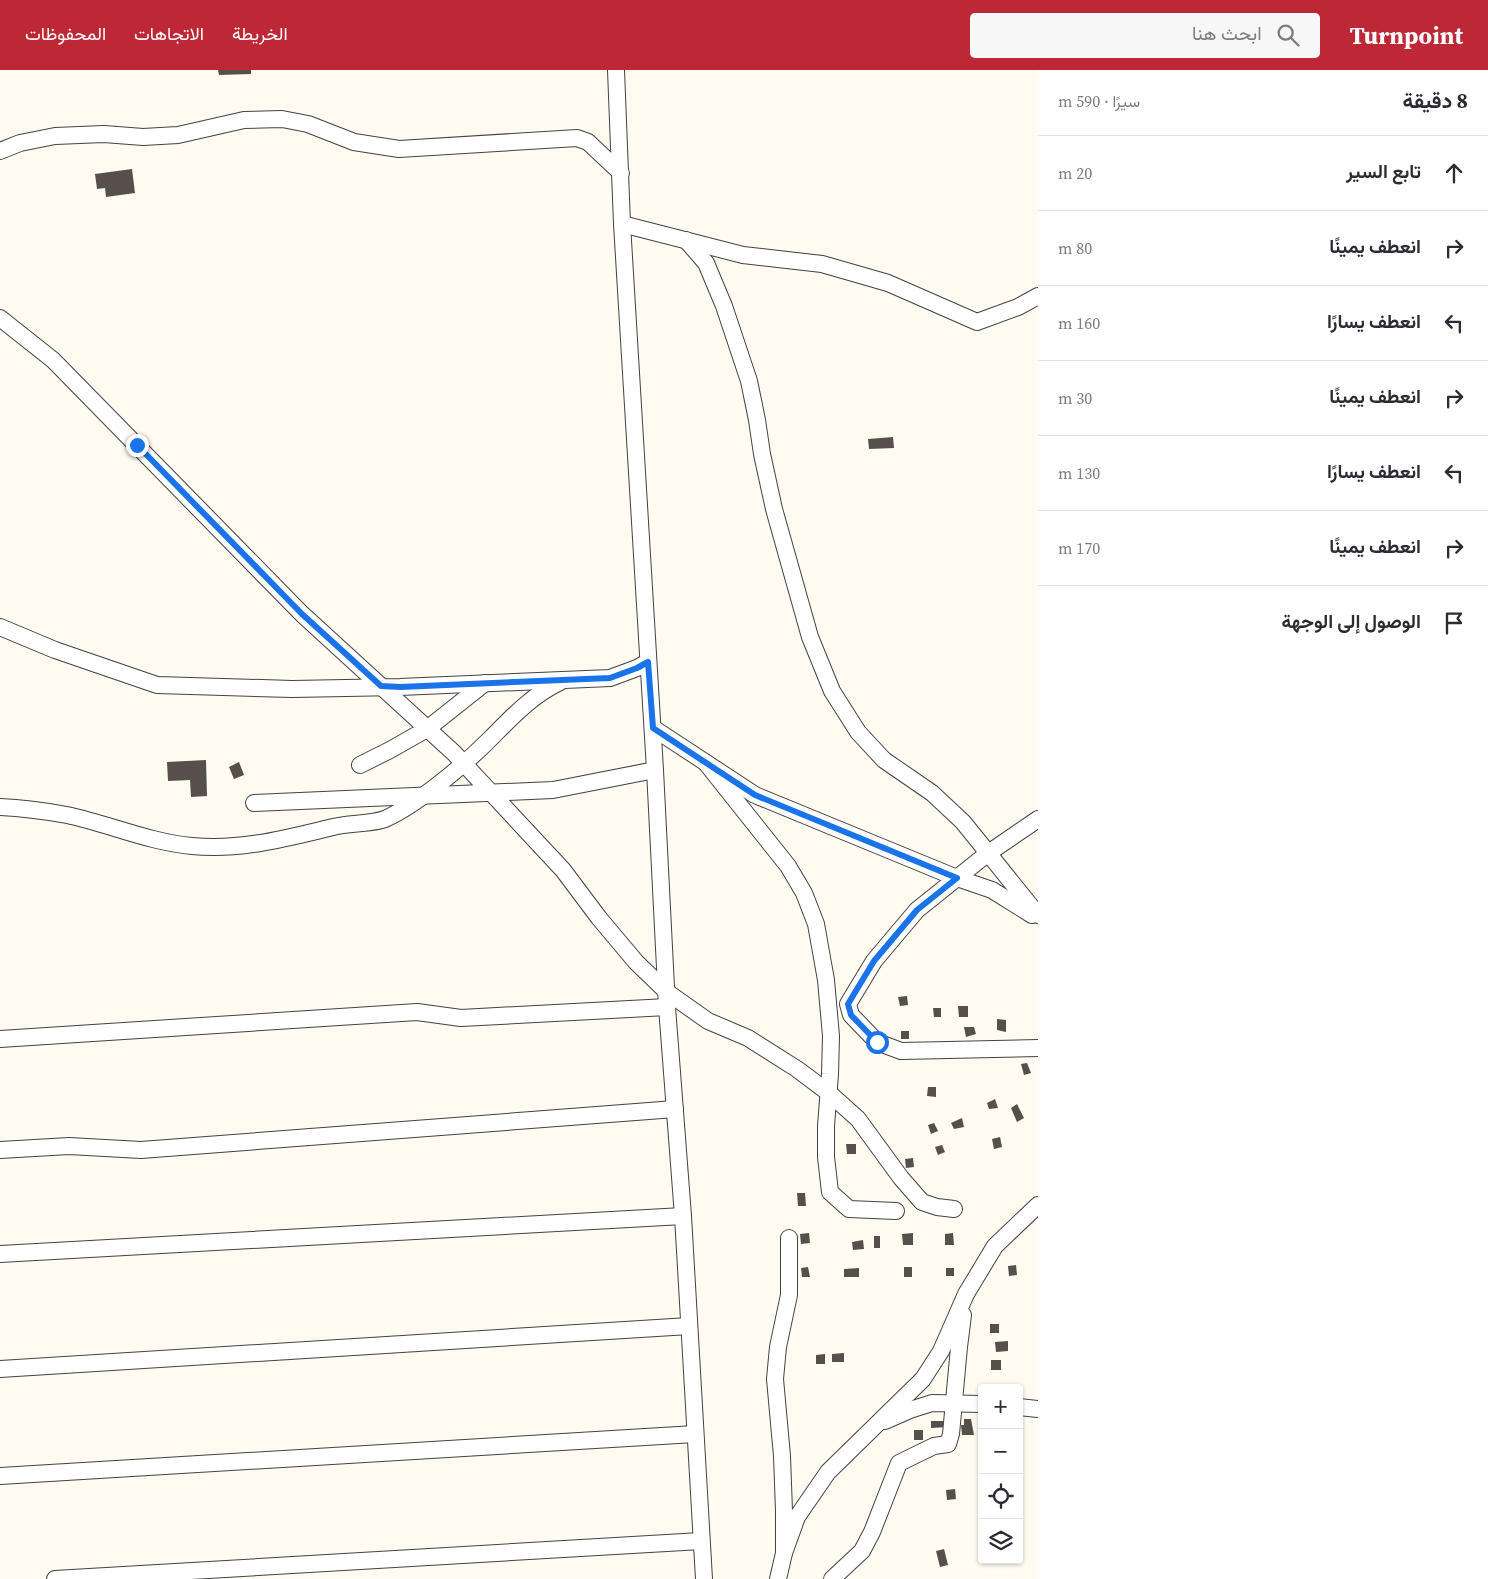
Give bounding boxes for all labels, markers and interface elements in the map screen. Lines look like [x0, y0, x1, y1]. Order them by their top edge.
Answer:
search box [970, 13, 1320, 58]
text: Turnpoint [1350, 19, 1463, 52]
text: ابحث هنا [1192, 20, 1262, 46]
text: المحفوظات [25, 21, 106, 46]
text: الاتجاهات [134, 21, 204, 46]
text: الخريطة [232, 21, 288, 46]
icon: search [1274, 21, 1302, 49]
text: 8 دقيقة [1403, 86, 1468, 115]
text: سيرًا · 590 m [1058, 90, 1140, 112]
text: تابع السير [1346, 158, 1421, 184]
icon: ahead [1440, 159, 1468, 187]
text: 20 m [1058, 162, 1092, 184]
text: انعطف يمينًا [1329, 233, 1421, 259]
icon: right [1440, 234, 1468, 262]
text: 80 m [1058, 237, 1092, 259]
text: انعطف يسارًا [1327, 308, 1421, 334]
icon: left [1440, 309, 1468, 337]
text: 160 m [1058, 312, 1100, 334]
text: انعطف يمينًا [1329, 383, 1421, 409]
icon: right [1440, 384, 1468, 412]
text: 30 m [1058, 387, 1092, 409]
route end [126, 434, 149, 457]
text: انعطف يسارًا [1327, 458, 1421, 484]
icon: left [1440, 459, 1468, 487]
text: 130 m [1058, 462, 1100, 484]
text: انعطف يمينًا [1329, 533, 1421, 559]
icon: right [1440, 534, 1468, 562]
text: 170 m [1058, 537, 1100, 559]
text: الوصول إلى الوجهة [1282, 608, 1421, 634]
icon: arrive [1440, 609, 1468, 637]
route start [866, 1031, 889, 1054]
map controls [978, 1384, 1023, 1564]
button: + [978, 1384, 1023, 1429]
button: − [978, 1429, 1023, 1474]
button: locate [978, 1474, 1023, 1519]
button: layers [978, 1519, 1023, 1564]

